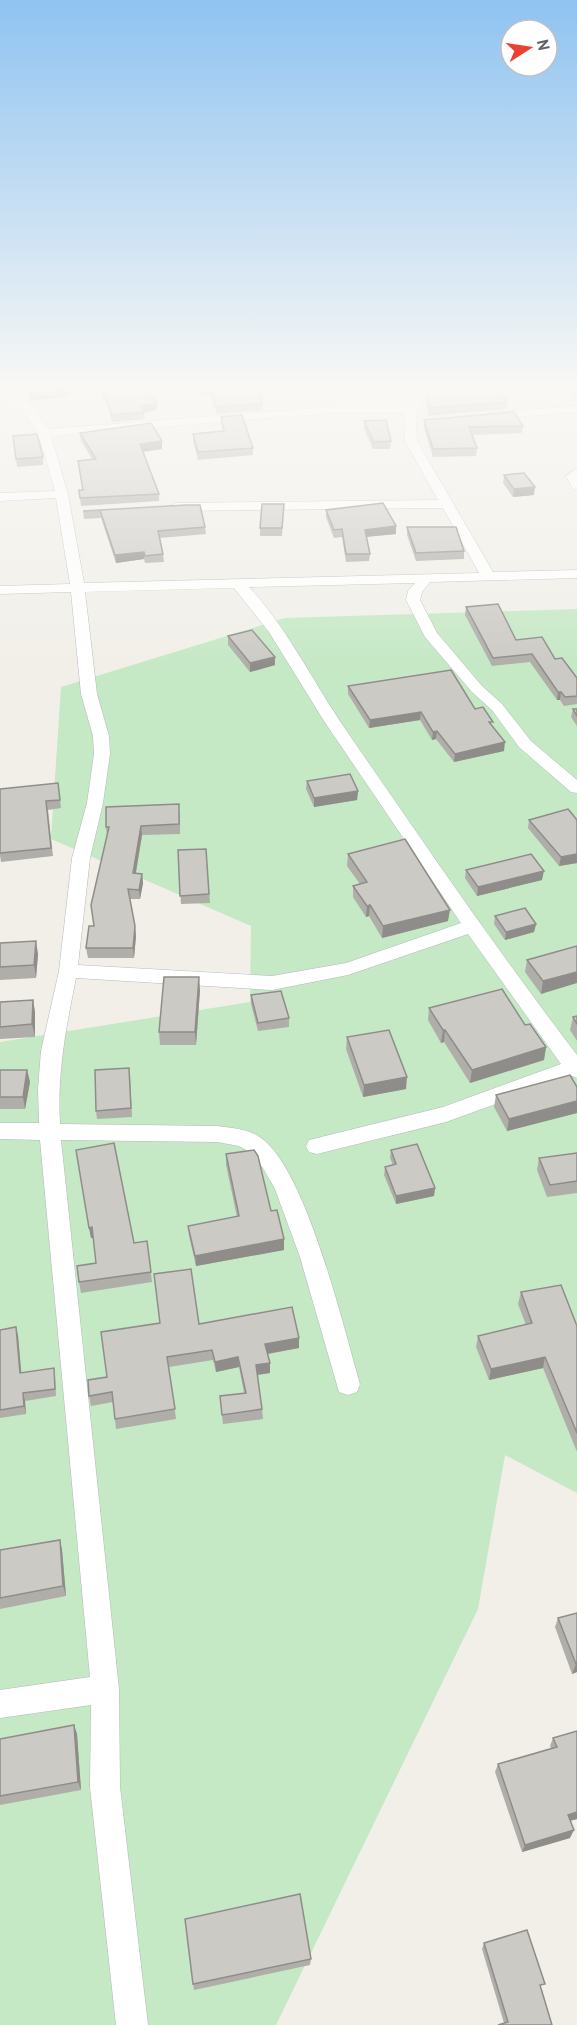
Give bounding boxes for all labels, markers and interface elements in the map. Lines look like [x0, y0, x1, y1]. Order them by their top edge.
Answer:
north arrow [499, 18, 559, 78]
text: N [533, 38, 555, 52]

